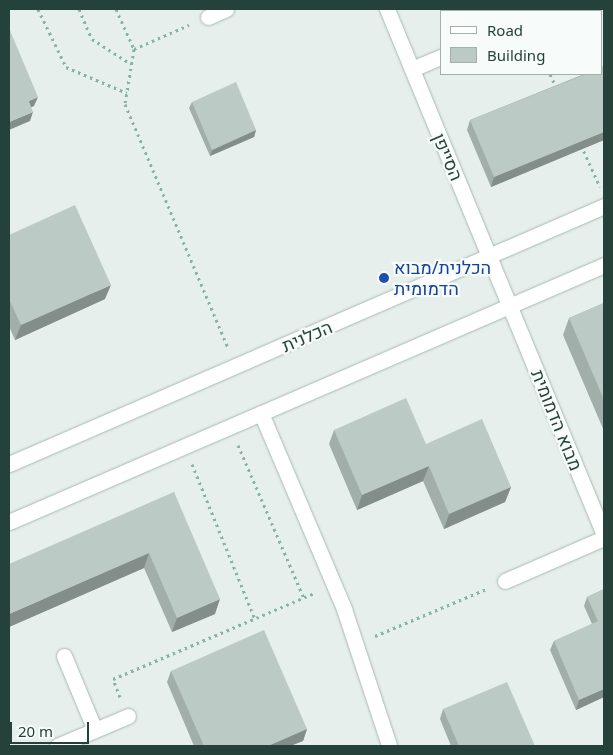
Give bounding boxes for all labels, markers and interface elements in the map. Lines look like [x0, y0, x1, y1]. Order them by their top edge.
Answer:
legend [440, 10, 603, 75]
text: Road [487, 20, 523, 40]
text: Building [487, 45, 545, 65]
street label: הסייפן [428, 130, 468, 184]
place label: הכלנית/מבוא הדמומית [394, 257, 491, 300]
marker: הכלנית/מבוא הדמומית [378, 272, 390, 284]
street label: הכלנית [279, 316, 335, 356]
street label: מבוא הדמומית [527, 366, 587, 474]
scale bar [12, 712, 91, 744]
text: 20 m [18, 721, 53, 741]

